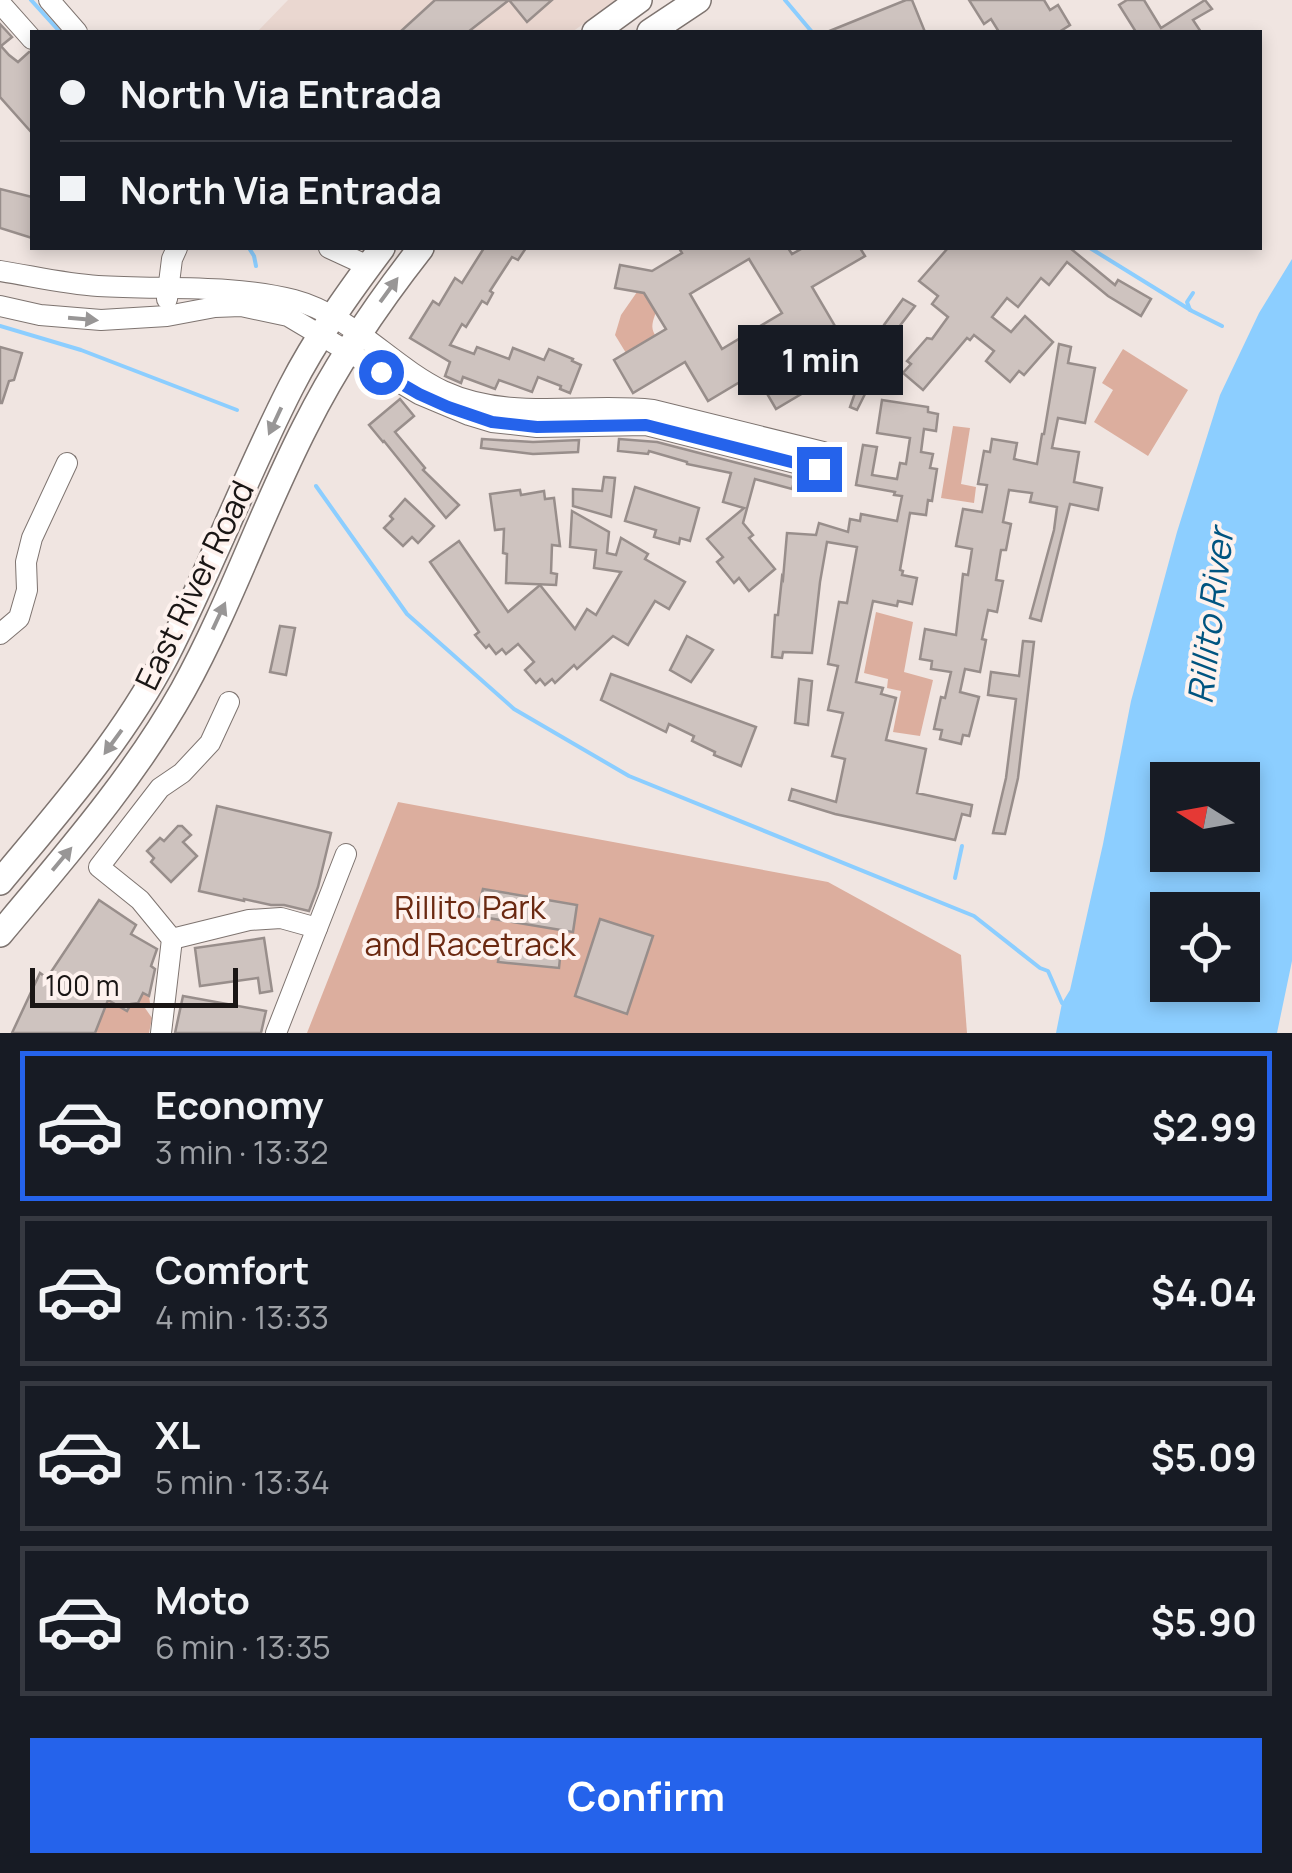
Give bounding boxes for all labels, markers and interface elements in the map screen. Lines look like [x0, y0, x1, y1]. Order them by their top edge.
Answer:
text: North Via Entrada [120, 67, 442, 119]
text: North Via Entrada [120, 163, 442, 215]
one-way arrow [379, 277, 399, 304]
one-way arrow [67, 311, 99, 327]
callout: 1 min [736, 324, 902, 394]
text: 1 min [781, 338, 860, 382]
route start [359, 350, 404, 395]
one-way arrow [266, 407, 283, 436]
route end [797, 447, 842, 492]
street label: East River Road [124, 473, 264, 697]
water label: Rillito River [1175, 521, 1245, 706]
one-way arrow [210, 601, 227, 630]
one-way arrow [104, 729, 123, 755]
north arrow [1150, 762, 1260, 872]
map controls [1150, 762, 1260, 1002]
one-way arrow [51, 846, 72, 871]
park label: Rillito Park and Racetrack [365, 885, 577, 966]
button: locate [1150, 892, 1260, 1002]
scale bar [30, 963, 238, 1008]
text: 100 m [45, 966, 119, 1004]
text: Economy [155, 1078, 324, 1130]
icon: car [35, 1081, 125, 1171]
text: $2.99 [1152, 1100, 1257, 1152]
text: 3 min · 13:32 [155, 1130, 328, 1174]
text: Comfort [155, 1243, 309, 1295]
icon: car [35, 1246, 125, 1336]
text: $4.04 [1151, 1265, 1257, 1317]
text: 4 min · 13:33 [155, 1295, 329, 1339]
text: XL [155, 1408, 200, 1460]
icon: car [35, 1411, 125, 1501]
text: $5.09 [1151, 1430, 1257, 1482]
text: 5 min · 13:34 [155, 1460, 330, 1504]
text: Moto [155, 1573, 250, 1625]
icon: car [35, 1576, 125, 1666]
text: $5.90 [1151, 1595, 1257, 1647]
text: 6 min · 13:35 [155, 1625, 331, 1669]
button: Confirm [30, 1738, 1262, 1853]

